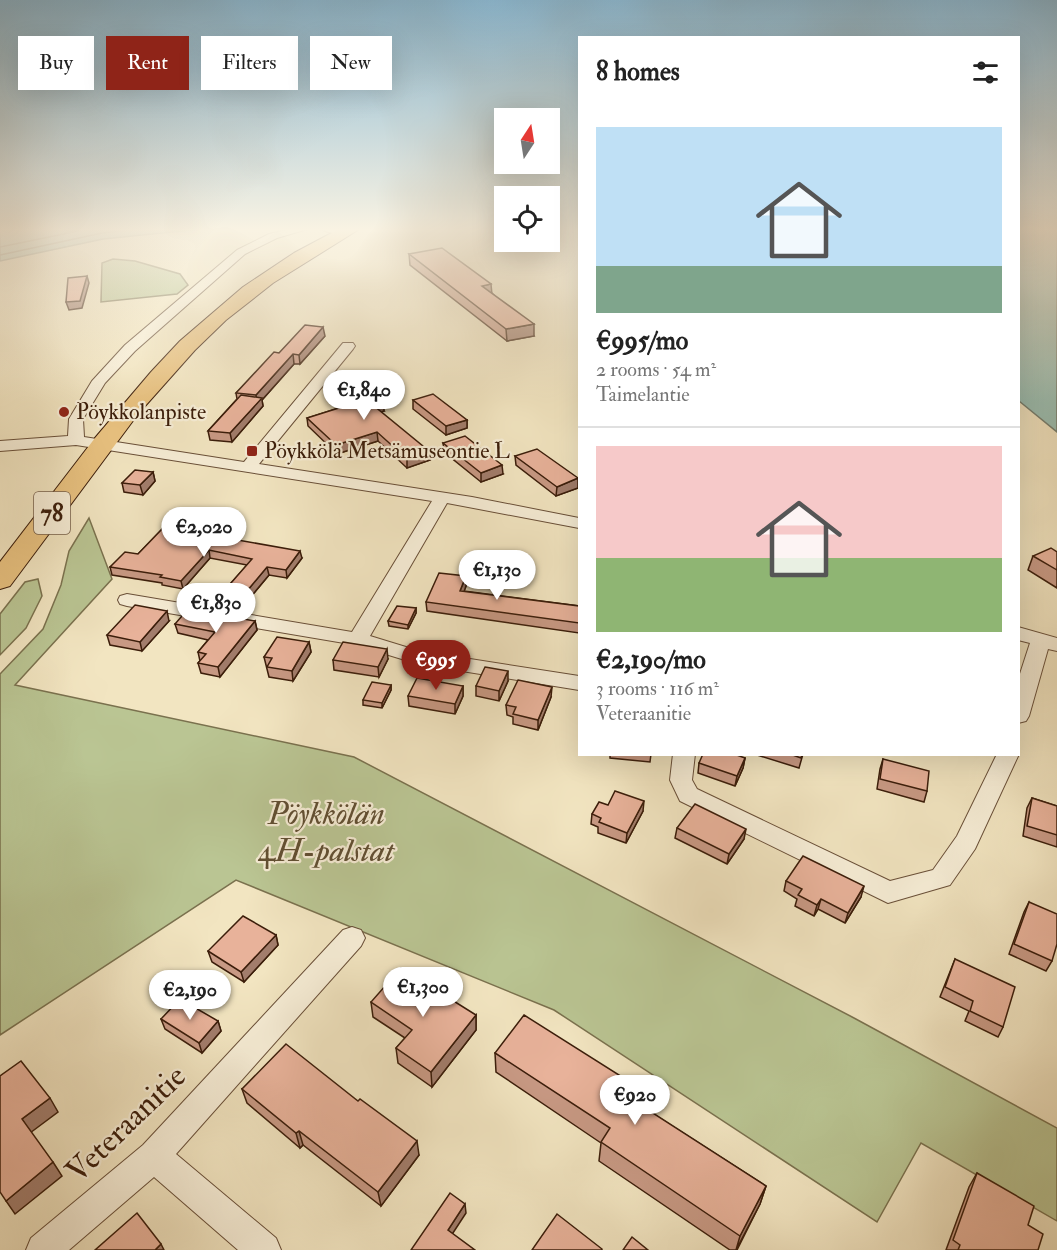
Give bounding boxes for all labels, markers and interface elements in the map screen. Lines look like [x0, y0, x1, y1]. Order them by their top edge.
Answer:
chip: Buy [18, 36, 94, 90]
chip: Rent [106, 36, 189, 90]
chip: Filters [201, 36, 298, 90]
chip: New [310, 36, 392, 90]
text: 8 homes [596, 56, 680, 88]
icon: filters [969, 56, 1002, 89]
north arrow [494, 108, 560, 174]
map controls [494, 108, 560, 252]
icon: home [745, 166, 853, 274]
button: locate [494, 186, 560, 252]
text: €995/mo [596, 325, 688, 357]
text: 2 rooms · 54 m² [596, 357, 716, 382]
pin: €1,840 [315, 370, 413, 421]
text: €1,840 [337, 377, 391, 402]
text: Taimelantie [596, 382, 690, 407]
place label: Pöykkolanpiste [76, 398, 206, 427]
marker: Pöykkolanpiste [57, 405, 71, 419]
place label: Pöykkölä Metsämuseontie L [264, 437, 510, 465]
marker: Pöykkölä Metsämuseontie L [245, 444, 259, 458]
icon: home [745, 485, 853, 593]
road number: 78 [34, 492, 70, 534]
pin: €2,020 [155, 507, 253, 558]
text: €2,020 [175, 514, 233, 539]
pin: €1,130 [448, 550, 546, 601]
text: €1,130 [473, 557, 521, 582]
pin: €1,830 [167, 583, 265, 634]
text: €1,830 [191, 590, 241, 615]
pin: €995 [400, 640, 472, 691]
text: €2,190/mo [596, 644, 706, 676]
text: €995 [416, 647, 457, 672]
text: 3 rooms · 116 m² [596, 676, 719, 701]
text: Veteraanitie [596, 701, 691, 726]
park label: Pöykkölän 4H-palstat [258, 794, 396, 871]
pin: €1,300 [374, 967, 472, 1018]
pin: €2,190 [141, 970, 239, 1021]
text: €1,300 [397, 974, 449, 999]
text: €2,190 [163, 977, 217, 1002]
street label: Veteraanitie [57, 1057, 195, 1191]
pin: €920 [599, 1075, 671, 1126]
text: €920 [614, 1082, 656, 1107]

